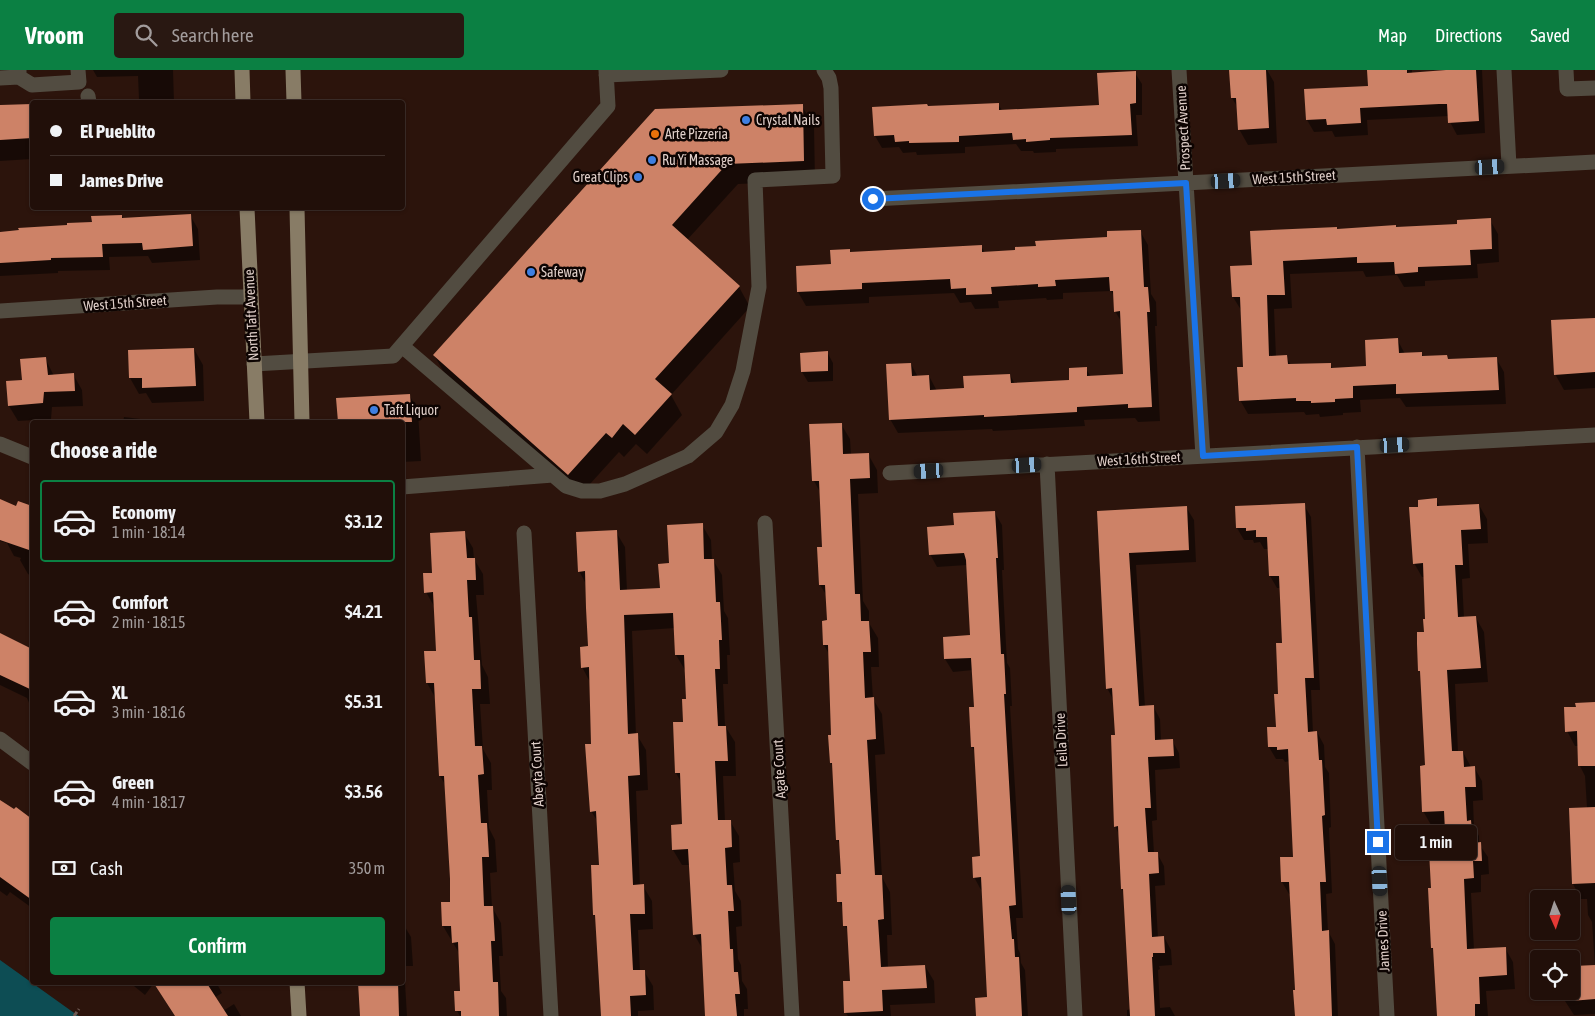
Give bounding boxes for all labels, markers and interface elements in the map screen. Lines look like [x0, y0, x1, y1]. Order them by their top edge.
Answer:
search box [114, 13, 464, 58]
icon: search [132, 21, 160, 49]
text: Vroom [25, 22, 84, 49]
text: Search here [172, 24, 254, 46]
text: Map [1378, 25, 1407, 46]
text: Directions [1435, 25, 1502, 46]
text: Saved [1530, 25, 1570, 46]
street label: Prospect Avenue [1173, 85, 1193, 171]
place label: Crystal Nails [756, 112, 820, 128]
marker: Crystal Nails [740, 114, 752, 126]
text: El Pueblito [80, 120, 155, 142]
place label: Arte Pizzeria [665, 126, 728, 142]
marker: Arte Pizzeria [649, 128, 661, 140]
place label: Ru Yi Massage [662, 152, 733, 168]
marker: Ru Yi Massage [646, 154, 658, 166]
car [1474, 159, 1505, 175]
street label: West 15th Street [1252, 167, 1336, 187]
text: James Drive [80, 169, 163, 191]
place label: Great Clips [573, 169, 628, 185]
marker: Great Clips [632, 171, 644, 183]
car [1210, 173, 1241, 189]
route start [862, 188, 884, 210]
place label: Safeway [541, 264, 584, 280]
marker: Safeway [525, 266, 537, 278]
street label: North Taft Avenue [241, 269, 261, 361]
street label: West 15th Street [83, 292, 167, 314]
place label: Taft Liquor [384, 402, 439, 418]
marker: Taft Liquor [368, 404, 380, 416]
text: Choose a ride [50, 437, 157, 463]
car [1379, 437, 1410, 453]
street label: West 16th Street [1097, 449, 1181, 469]
car [1011, 457, 1042, 473]
car [913, 463, 944, 479]
icon: car [52, 499, 97, 544]
text: Economy [112, 501, 176, 523]
text: $3.12 [345, 510, 383, 532]
text: 1 min · 18:14 [112, 523, 185, 541]
icon: car [52, 589, 97, 634]
text: Comfort [112, 591, 168, 613]
text: $4.21 [345, 600, 383, 622]
text: 2 min · 18:15 [112, 613, 185, 631]
icon: car [52, 679, 97, 724]
text: XL [112, 681, 128, 703]
text: $5.31 [345, 690, 383, 712]
text: 3 min · 18:16 [112, 703, 185, 721]
street label: Leila Drive [1052, 712, 1070, 768]
street label: Agate Court [769, 739, 789, 799]
street label: Abeyta Court [527, 741, 547, 807]
icon: car [52, 769, 97, 814]
text: Green [112, 771, 154, 793]
text: $3.56 [345, 780, 383, 802]
text: 4 min · 18:17 [112, 793, 185, 811]
callout: 1 min [1396, 824, 1478, 860]
route end [1367, 831, 1389, 853]
text: 1 min [1420, 833, 1452, 851]
icon: cash [50, 854, 78, 882]
text: Cash [90, 857, 123, 879]
text: 350 m [349, 859, 385, 877]
car [1371, 866, 1388, 896]
car [1060, 885, 1077, 915]
north arrow [1530, 890, 1580, 940]
map controls [1530, 890, 1580, 1000]
street label: James Drive [1373, 910, 1393, 972]
button: Confirm [50, 917, 385, 975]
button: locate [1530, 950, 1580, 1000]

